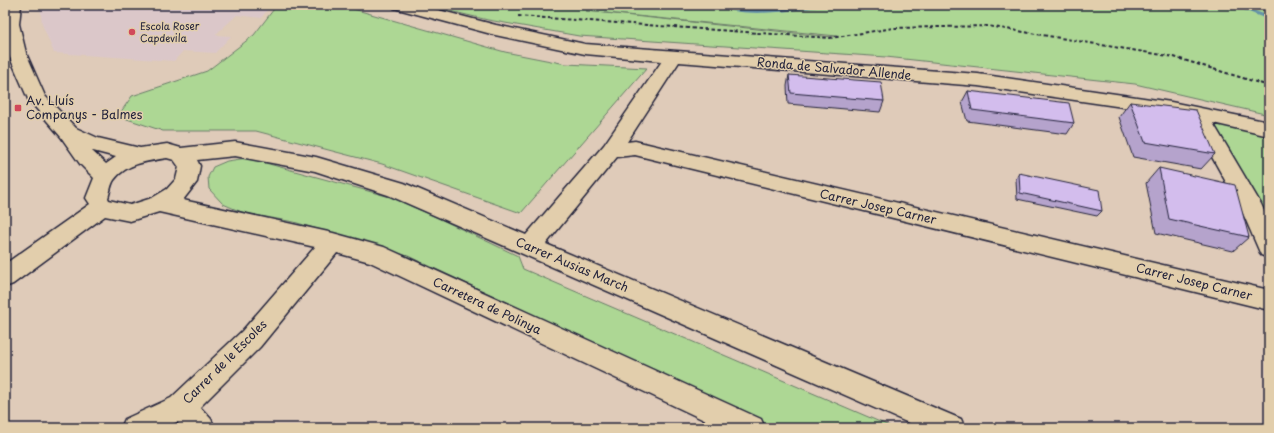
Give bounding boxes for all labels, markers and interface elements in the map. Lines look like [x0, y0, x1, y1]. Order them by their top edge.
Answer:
place label: Escola Roser Capdevila [140, 18, 200, 45]
marker: Escola Roser Capdevila [127, 27, 137, 37]
street label: Ronda de Salvador Allende [756, 52, 912, 84]
place label: Av. Lluís Companys - Balmes [26, 91, 143, 123]
marker: Av. Lluís Companys - Balmes [13, 103, 23, 113]
street label: Carrer Josep Carner [818, 184, 939, 228]
street label: Carrer Ausias March [513, 232, 632, 296]
street label: Carrer Josep Carner [1134, 258, 1255, 304]
street label: Carretera de Polinya [430, 272, 545, 338]
street label: Carrer de le Escoles [178, 315, 271, 407]

